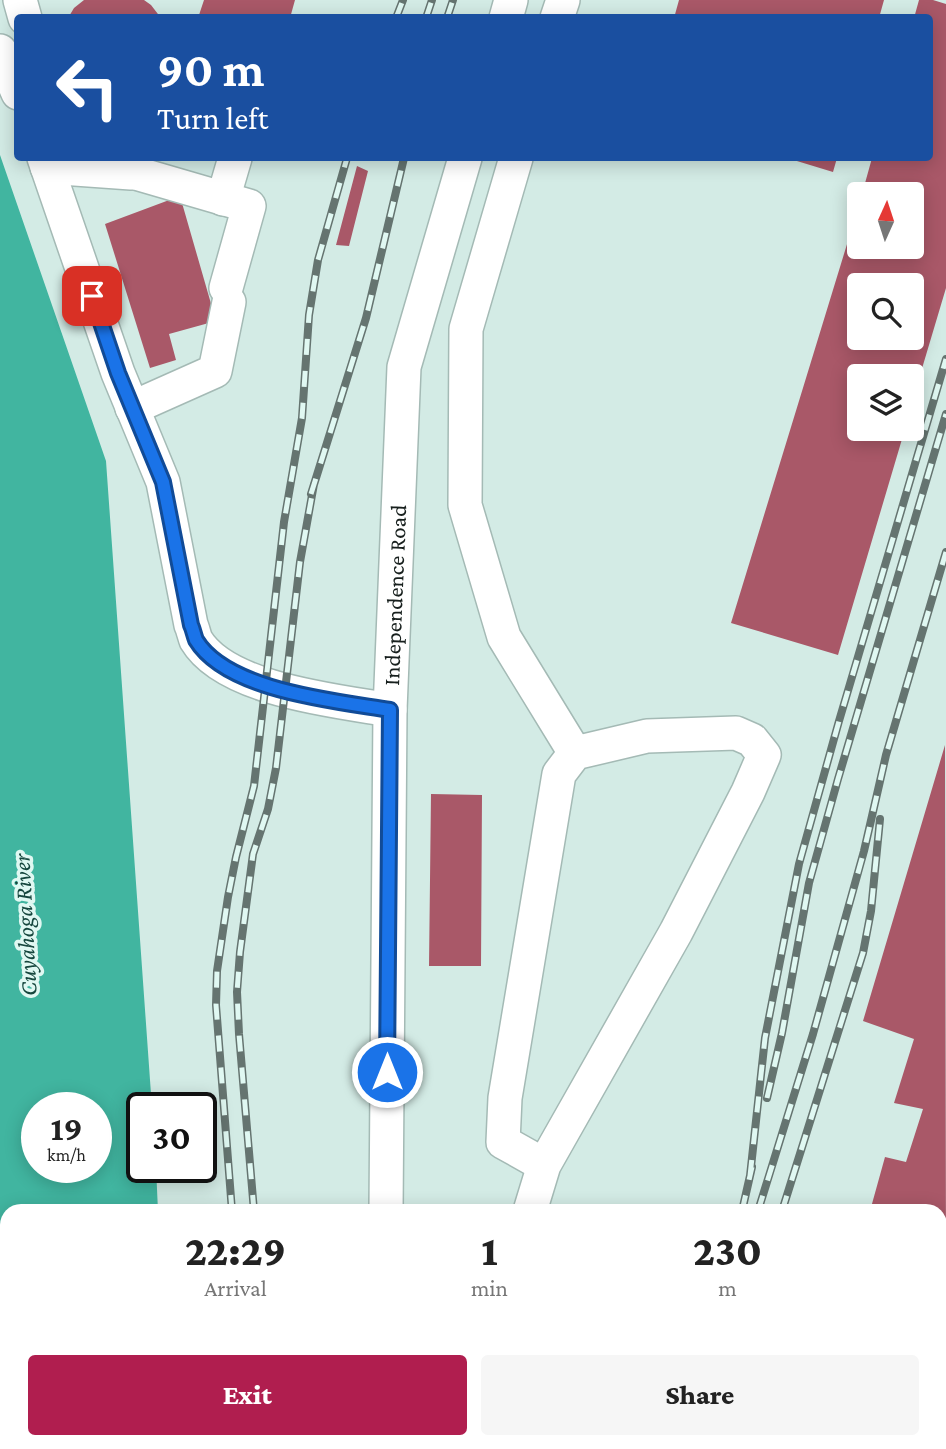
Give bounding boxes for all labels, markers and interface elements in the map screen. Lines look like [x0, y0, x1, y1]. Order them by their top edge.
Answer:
icon: left [42, 42, 133, 133]
text: 90 m [157, 42, 264, 97]
text: Turn left [157, 100, 268, 136]
north arrow [847, 182, 924, 259]
map controls [847, 182, 924, 441]
pin [62, 266, 122, 326]
button: search [847, 273, 924, 350]
icon: arrive [73, 277, 111, 315]
button: layers [847, 364, 924, 441]
street label: Independence Road [378, 504, 411, 686]
water label: Cuyahoga River [7, 853, 42, 997]
position arrow [350, 1035, 424, 1109]
speed limit sign: 30 [126, 1092, 217, 1183]
text: 19 [50, 1109, 83, 1148]
text: km/h [47, 1145, 86, 1165]
text: 22:29 [185, 1227, 286, 1274]
text: 1 [481, 1227, 498, 1274]
text: 230 [693, 1227, 762, 1274]
text: Arrival [204, 1275, 267, 1301]
text: min [471, 1275, 508, 1301]
text: m [718, 1275, 737, 1301]
button: Exit [28, 1355, 467, 1435]
button: Share [481, 1355, 919, 1435]

